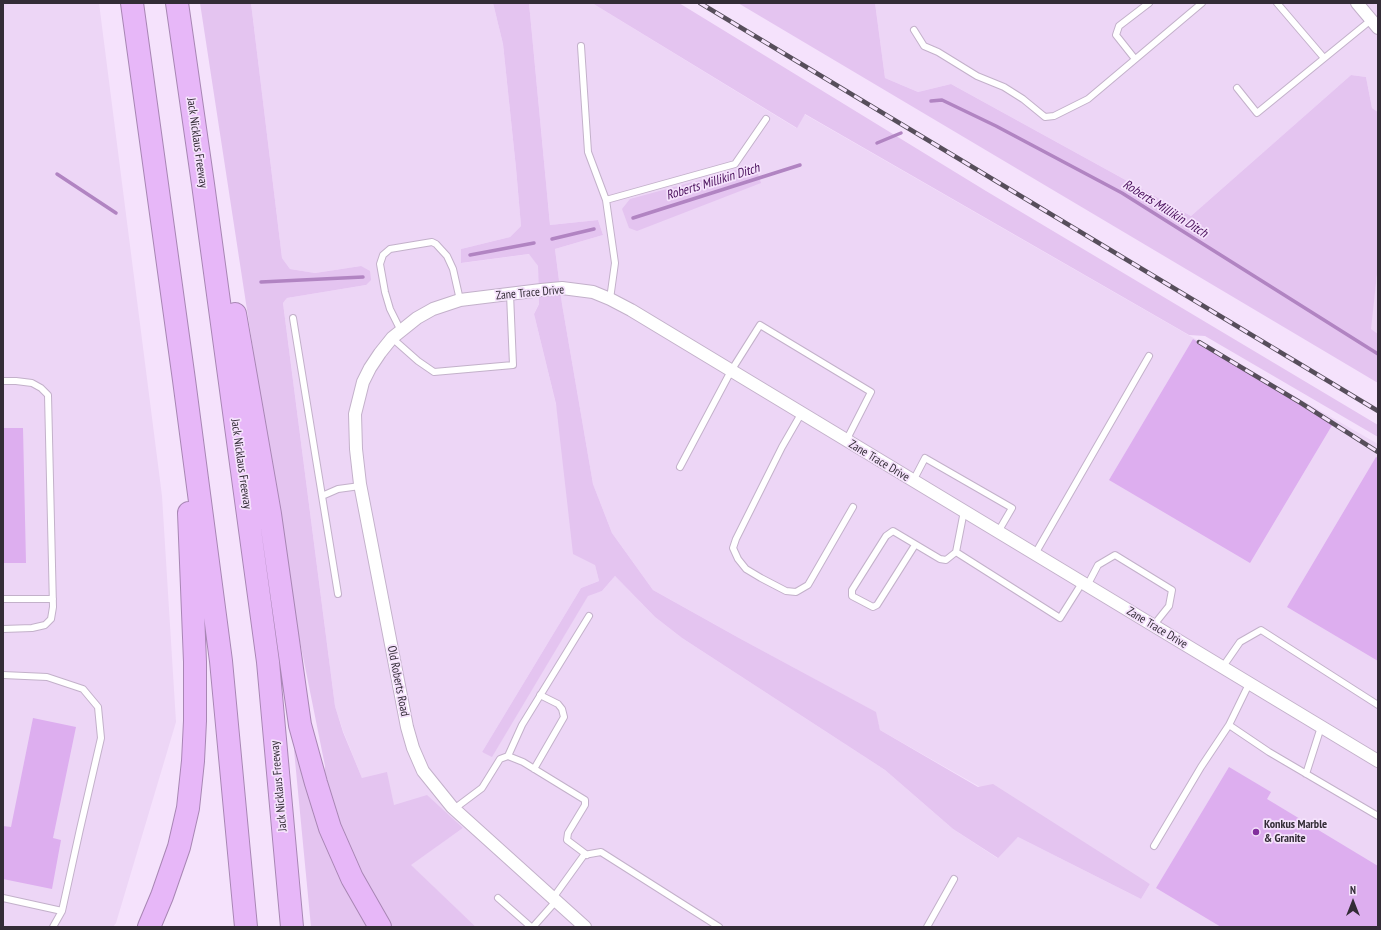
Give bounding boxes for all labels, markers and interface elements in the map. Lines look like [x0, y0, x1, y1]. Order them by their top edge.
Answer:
street label: Jack Nicklaus Freeway [184, 97, 210, 189]
water label: Roberts Millikin Ditch [664, 160, 762, 204]
water label: Roberts Millikin Ditch [1120, 177, 1210, 241]
street label: Zane Trace Drive [495, 283, 565, 303]
street label: Jack Nicklaus Freeway [228, 418, 254, 510]
street label: Zane Trace Drive [846, 437, 912, 485]
street label: Zane Trace Drive [1124, 604, 1190, 652]
street label: Old Roberts Road [384, 644, 412, 718]
street label: Jack Nicklaus Freeway [268, 740, 290, 832]
place label: Konkus Marble & Granite [1264, 818, 1327, 846]
marker: Konkus Marble & Granite [1251, 827, 1261, 837]
north arrow [1333, 882, 1373, 922]
text: N [1350, 883, 1356, 897]

